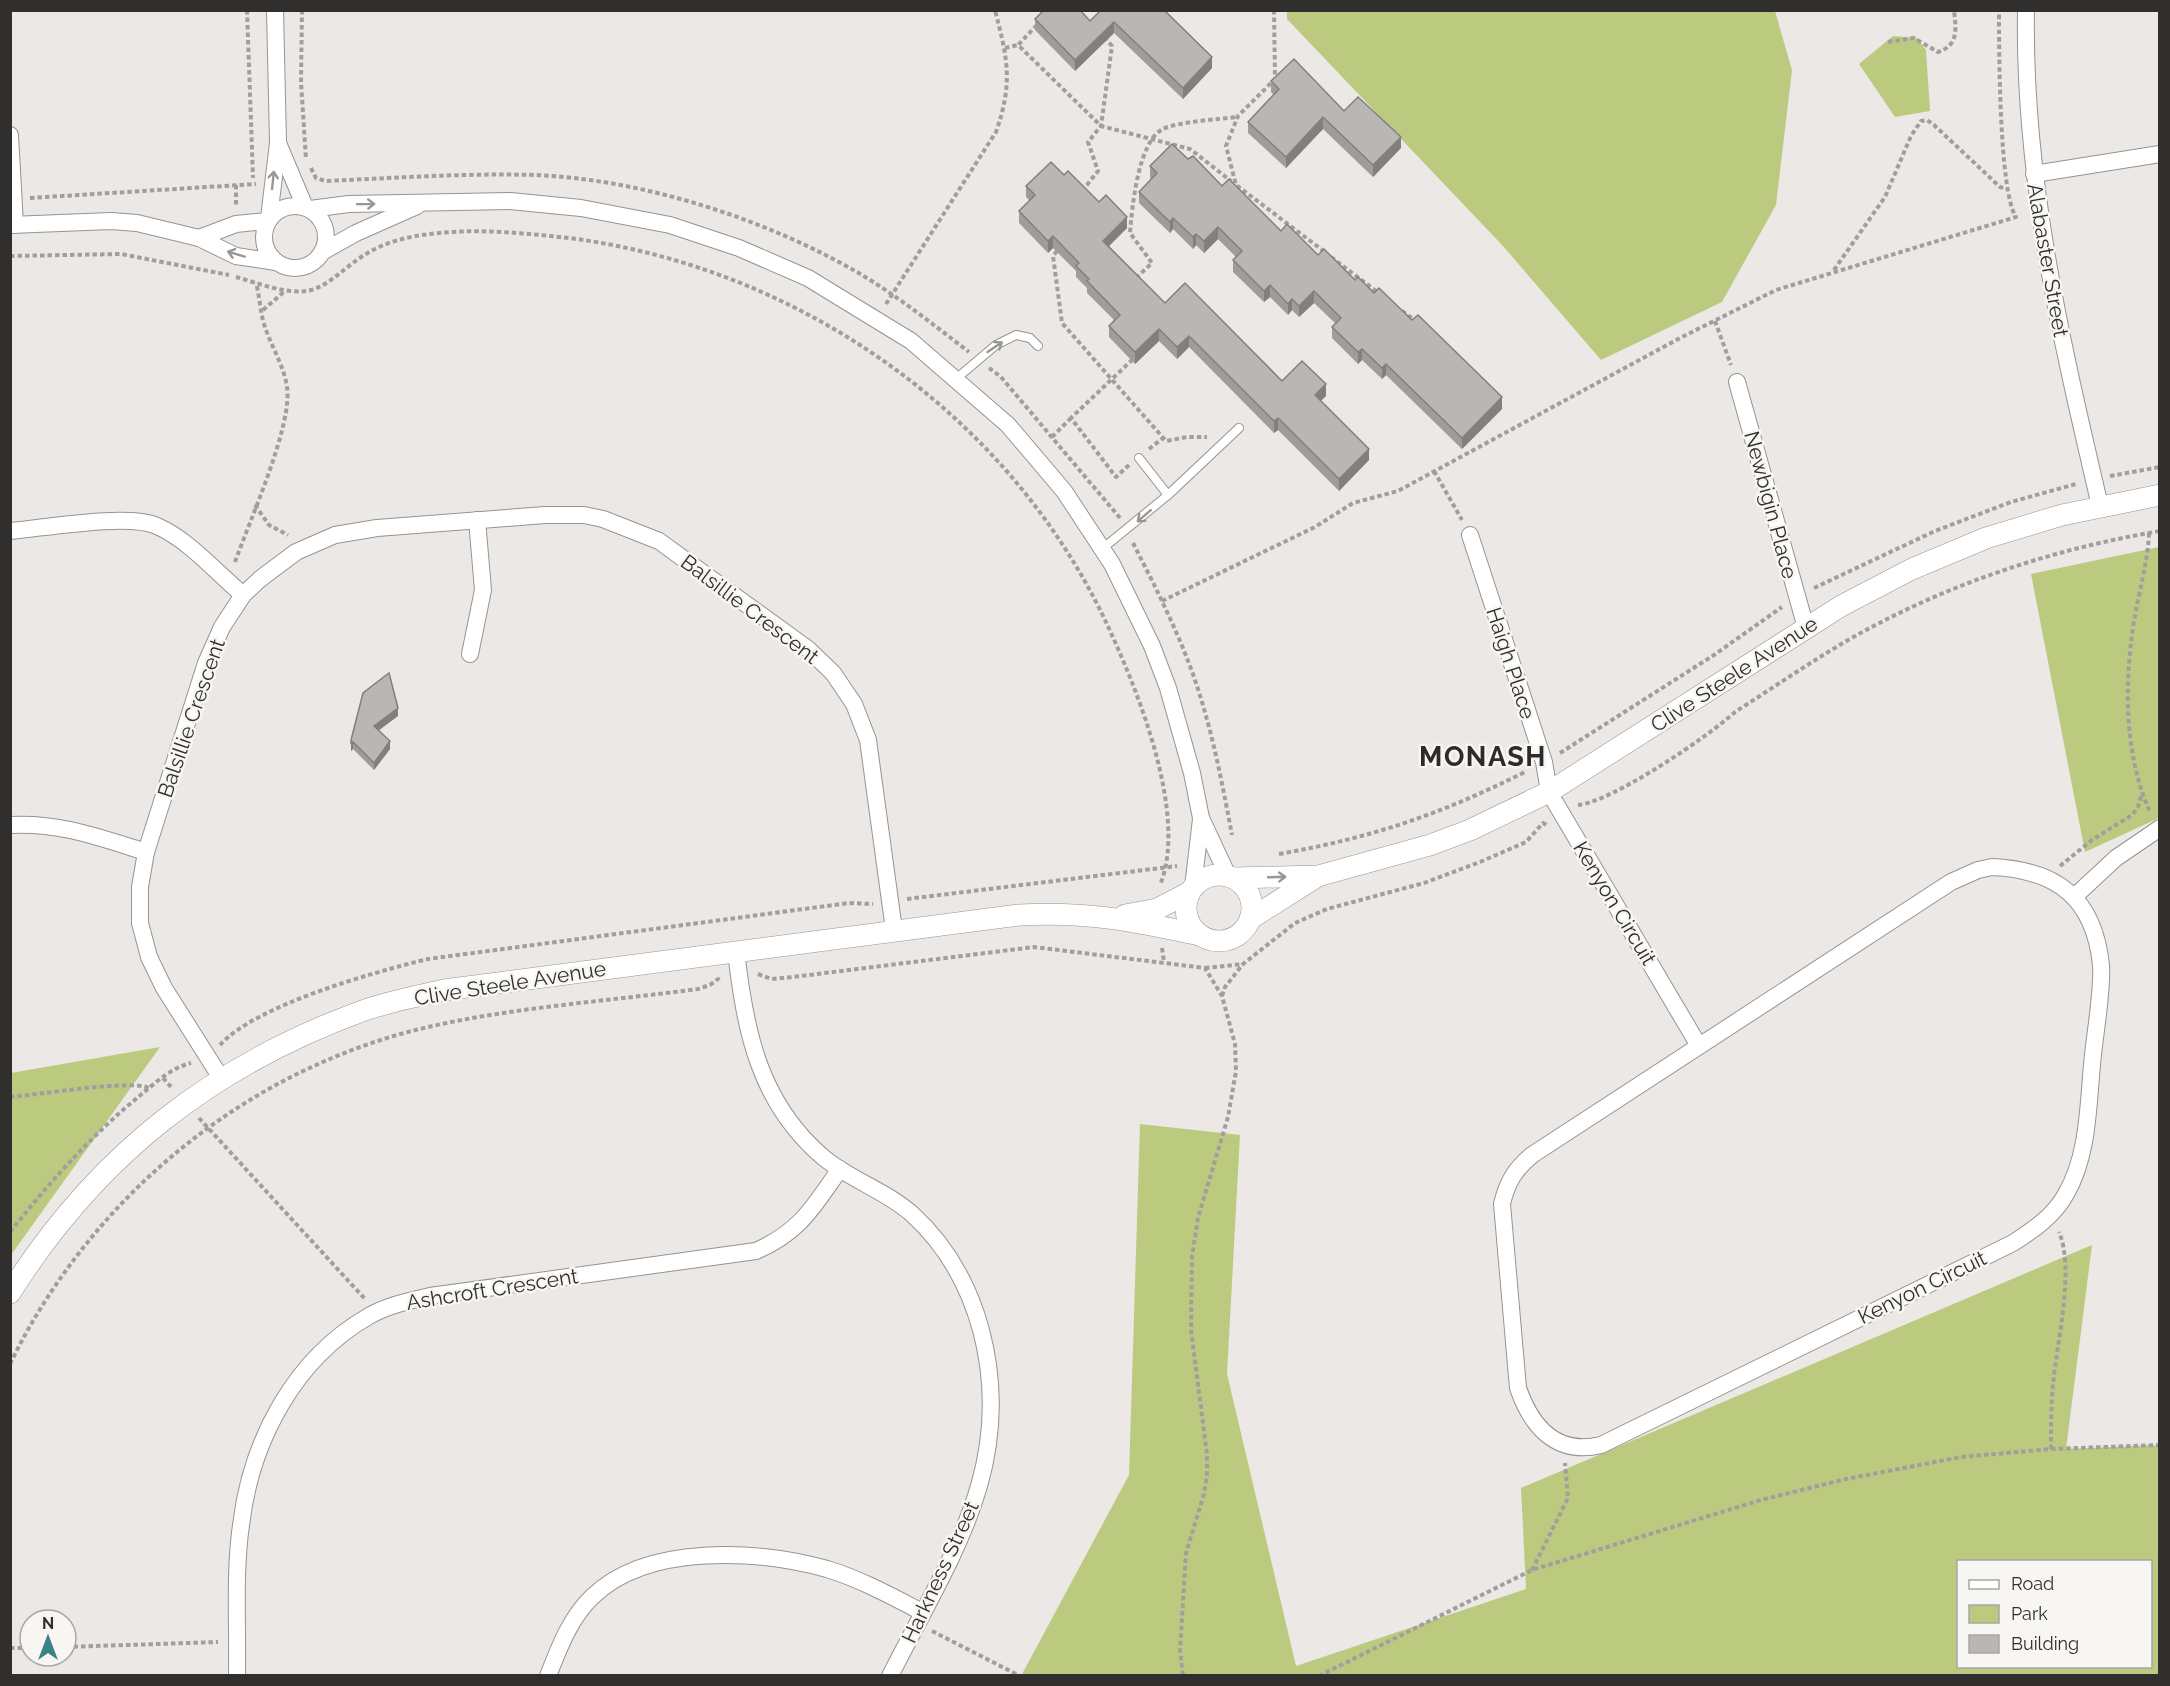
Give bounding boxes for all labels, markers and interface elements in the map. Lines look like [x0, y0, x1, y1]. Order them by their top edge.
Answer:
one-way arrow [268, 171, 279, 191]
street label: Alabaster Street [2022, 181, 2074, 339]
one-way arrow [356, 198, 376, 210]
one-way arrow [227, 248, 246, 259]
one-way arrow [986, 341, 1003, 353]
street label: Newbigin Place [1739, 428, 1803, 582]
one-way arrow [1137, 508, 1153, 522]
street label: Balsillie Crescent [676, 549, 824, 669]
street label: Haigh Place [1481, 604, 1541, 722]
street label: Clive Steele Avenue [1646, 611, 1822, 737]
street label: Balsillie Crescent [152, 635, 230, 801]
district label: MONASH [1419, 741, 1547, 772]
street label: Kenyon Circuit [1568, 837, 1662, 969]
one-way arrow [1266, 871, 1286, 883]
street label: Clive Steele Avenue [412, 956, 608, 1010]
street label: Kenyon Circuit [1854, 1245, 1990, 1329]
street label: Ashcroft Crescent [404, 1263, 580, 1315]
street label: Harkness Street [896, 1497, 984, 1647]
legend [1957, 1560, 2152, 1668]
text: Road [2011, 1573, 2054, 1594]
text: Park [2011, 1603, 2048, 1624]
north arrow [18, 1608, 78, 1668]
text: N [42, 1614, 54, 1633]
text: Building [2011, 1633, 2079, 1654]

